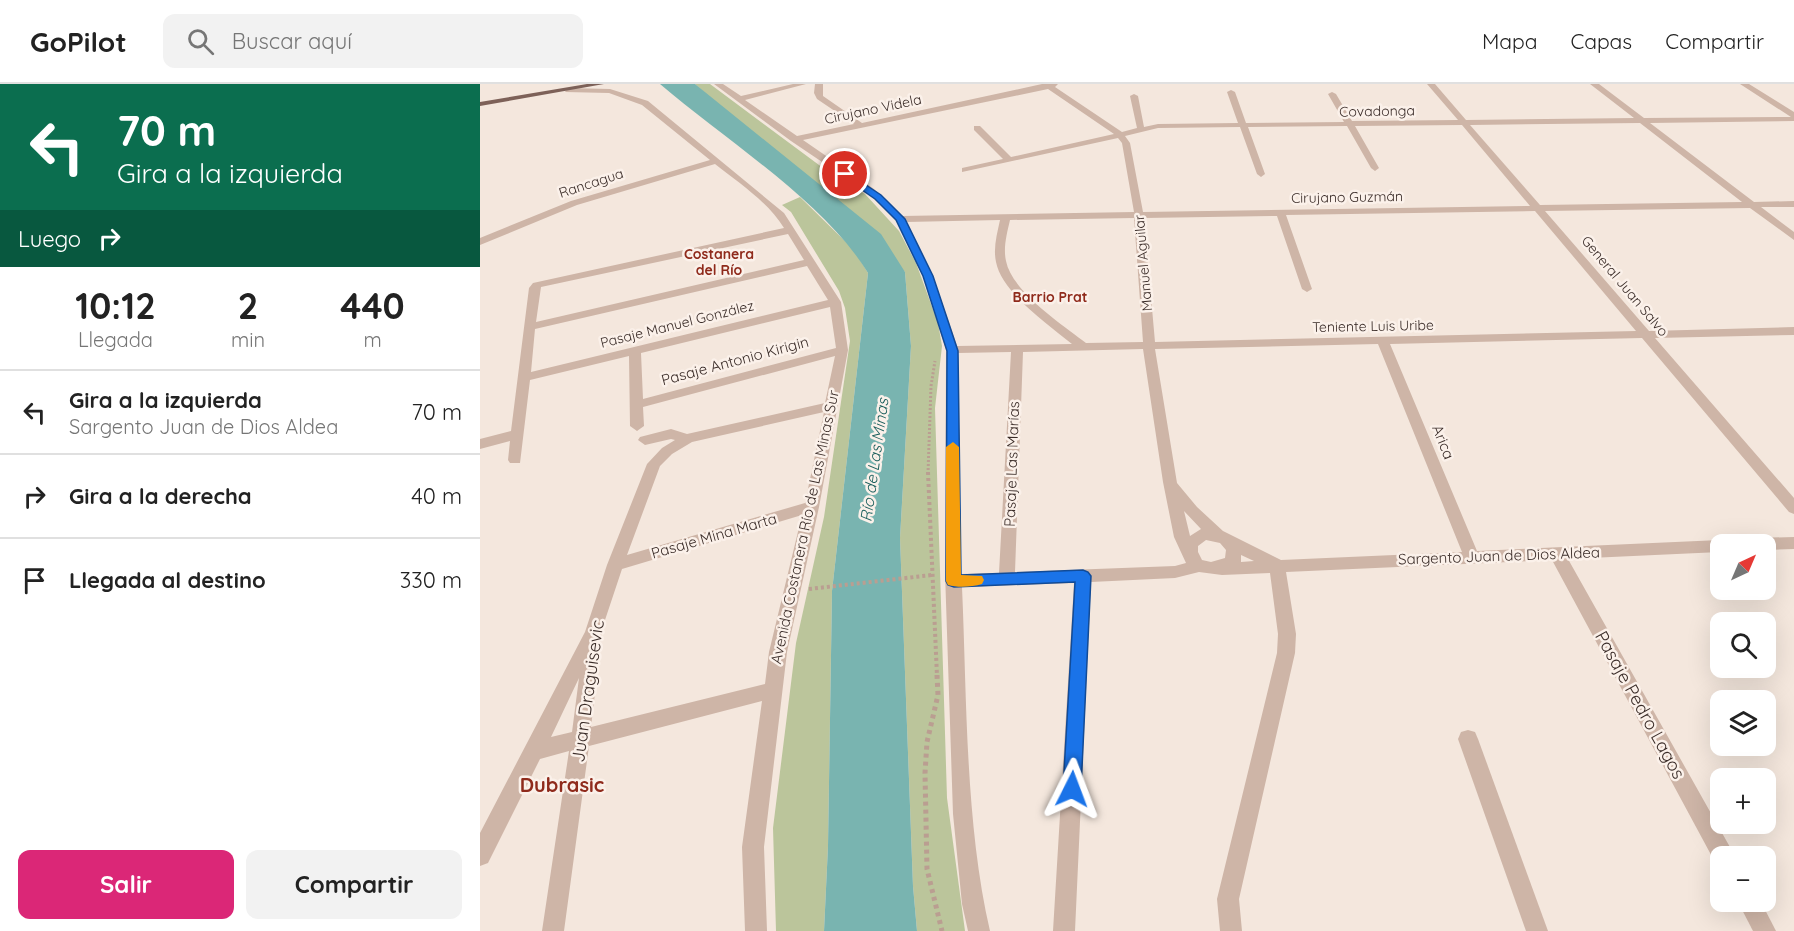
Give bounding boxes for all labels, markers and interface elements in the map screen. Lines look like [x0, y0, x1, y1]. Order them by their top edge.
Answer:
search box [163, 14, 583, 68]
text: GoPilot [30, 24, 127, 59]
icon: search [184, 25, 217, 58]
text: Buscar aquí [232, 27, 352, 55]
text: Mapa [1482, 28, 1537, 54]
text: Capas [1570, 28, 1632, 54]
text: Compartir [1665, 28, 1764, 54]
street label: Cirujano Videla [823, 90, 923, 128]
street label: Covadonga [1339, 101, 1415, 121]
text: 70 m [117, 104, 216, 157]
icon: left [18, 108, 96, 186]
pin [819, 148, 870, 199]
text: Gira a la izquierda [117, 156, 343, 190]
icon: arrive [828, 157, 861, 190]
street label: Rancagua [556, 164, 626, 202]
street label: Cirujano Guzmán [1291, 187, 1403, 207]
street label: Manuel Aguilar [1130, 213, 1156, 312]
icon: right [93, 222, 126, 255]
text: Luego [18, 225, 81, 253]
street label: General Juan Salvo [1578, 232, 1672, 340]
district label: Costanera del Río [684, 245, 754, 279]
text: 10:12 [75, 283, 156, 328]
text: 2 [238, 283, 258, 328]
text: 440 [340, 283, 405, 328]
district label: Barrio Prat [1013, 288, 1088, 306]
street label: Pasaje Manuel González [598, 296, 756, 352]
street label: Teniente Luis Uribe [1312, 316, 1434, 336]
text: Llegada [78, 327, 153, 352]
text: min [231, 327, 265, 352]
text: m [363, 327, 382, 352]
street label: Pasaje Antonio Kirigin [659, 332, 811, 389]
text: Gira a la izquierda [69, 386, 262, 414]
street label: Avenida Costanera Río de Las Minas Sur [766, 388, 843, 665]
icon: left [18, 396, 51, 429]
water label: Río de Las Minas [855, 396, 893, 523]
text: 70 m [412, 398, 462, 426]
street label: Pasaje Las Marías [1000, 401, 1023, 527]
text: Sargento Juan de Dios Aldea [69, 414, 338, 439]
street label: Arica [1428, 422, 1459, 462]
icon: right [18, 480, 51, 513]
text: Gira a la derecha [69, 482, 252, 510]
text: 40 m [411, 482, 462, 510]
street label: Pasaje Mina Marta [649, 509, 779, 563]
north arrow [1710, 534, 1776, 600]
map controls [1710, 534, 1776, 912]
street label: Sargento Juan de Dios Aldea [1398, 542, 1600, 569]
icon: arrive [18, 564, 51, 597]
text: Llegada al destino [69, 566, 266, 594]
text: 330 m [400, 566, 462, 594]
button: search [1710, 612, 1776, 678]
street label: Juan Draguisevic [566, 618, 609, 764]
street label: Pasaje Pedro Lagos [1590, 627, 1691, 783]
button: layers [1710, 690, 1776, 756]
position arrow [1040, 757, 1104, 821]
button: + [1710, 768, 1776, 834]
district label: Dubrasic [520, 772, 604, 797]
button: − [1710, 846, 1776, 912]
button: Salir [18, 850, 234, 919]
button: Compartir [246, 850, 462, 919]

